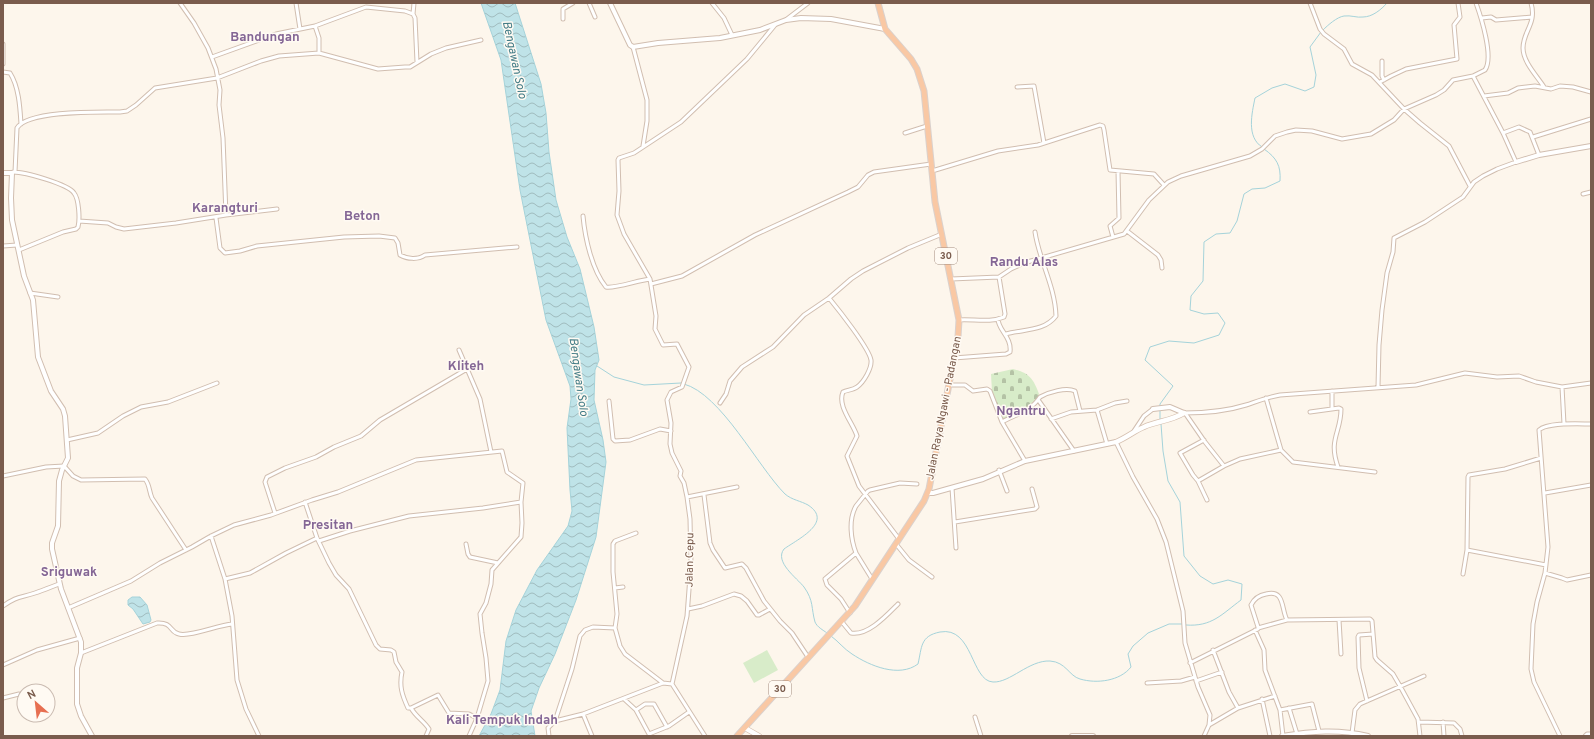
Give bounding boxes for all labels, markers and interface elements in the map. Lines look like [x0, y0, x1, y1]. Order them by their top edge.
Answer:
water label: Bengawan Solo [498, 20, 530, 101]
district label: Bandungan [230, 30, 300, 46]
district label: Karangturi [192, 201, 258, 217]
district label: Beton [344, 209, 380, 225]
road number: 30 [935, 248, 957, 264]
district label: Randu Alas [990, 255, 1058, 271]
street label: Jalan Raya Ngawi - Padangan [923, 335, 965, 481]
water label: Bengawan Solo [565, 337, 592, 418]
district label: Kliteh [448, 359, 484, 375]
district label: Ngantru [996, 404, 1046, 420]
district label: Presitan [303, 518, 353, 534]
street label: Jalan Cepu [683, 532, 697, 588]
district label: Sriguwak [41, 565, 97, 581]
road number: 30 [769, 681, 791, 697]
north arrow [16, 683, 56, 723]
text: N [25, 687, 39, 703]
district label: Kali Tempuk Indah [446, 713, 558, 729]

